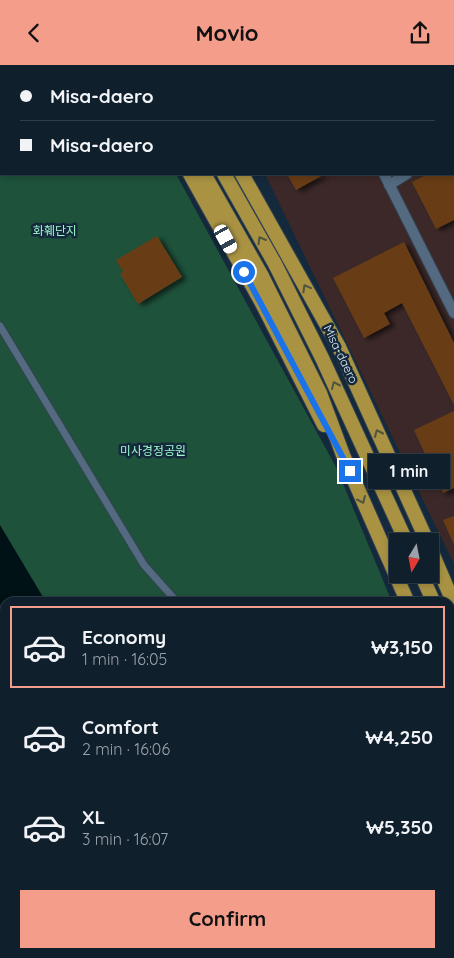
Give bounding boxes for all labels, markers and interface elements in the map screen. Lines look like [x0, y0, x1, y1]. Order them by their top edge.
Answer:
icon: back [20, 19, 48, 47]
text: Movio [196, 19, 258, 47]
icon: share [406, 19, 434, 47]
text: Misa-daero [50, 84, 154, 108]
text: Misa-daero [50, 133, 154, 157]
car [212, 222, 239, 256]
park label: 화훼단지 [33, 223, 77, 238]
one-way arrow [258, 237, 268, 246]
route start [233, 261, 255, 283]
one-way arrow [302, 284, 312, 293]
street label: Misa-daero [320, 322, 362, 386]
one-way arrow [331, 381, 341, 390]
one-way arrow [373, 429, 384, 438]
park label: 미사경정공원 [120, 443, 186, 458]
callout: 1 min [368, 453, 450, 489]
route end [339, 460, 361, 482]
text: 1 min [390, 461, 428, 481]
one-way arrow [356, 495, 367, 504]
north arrow [389, 533, 439, 583]
map controls [389, 533, 439, 583]
icon: car [22, 625, 67, 670]
text: Economy [82, 625, 166, 649]
text: ₩3,150 [371, 635, 433, 659]
text: 1 min · 16:05 [82, 649, 167, 669]
icon: car [22, 715, 67, 760]
text: Comfort [82, 715, 159, 739]
text: ₩4,250 [365, 725, 433, 749]
text: 2 min · 16:06 [82, 739, 170, 759]
icon: car [22, 805, 67, 850]
text: XL [82, 805, 105, 829]
text: ₩5,350 [366, 815, 433, 839]
text: 3 min · 16:07 [82, 829, 168, 849]
button: Confirm [20, 890, 435, 948]

